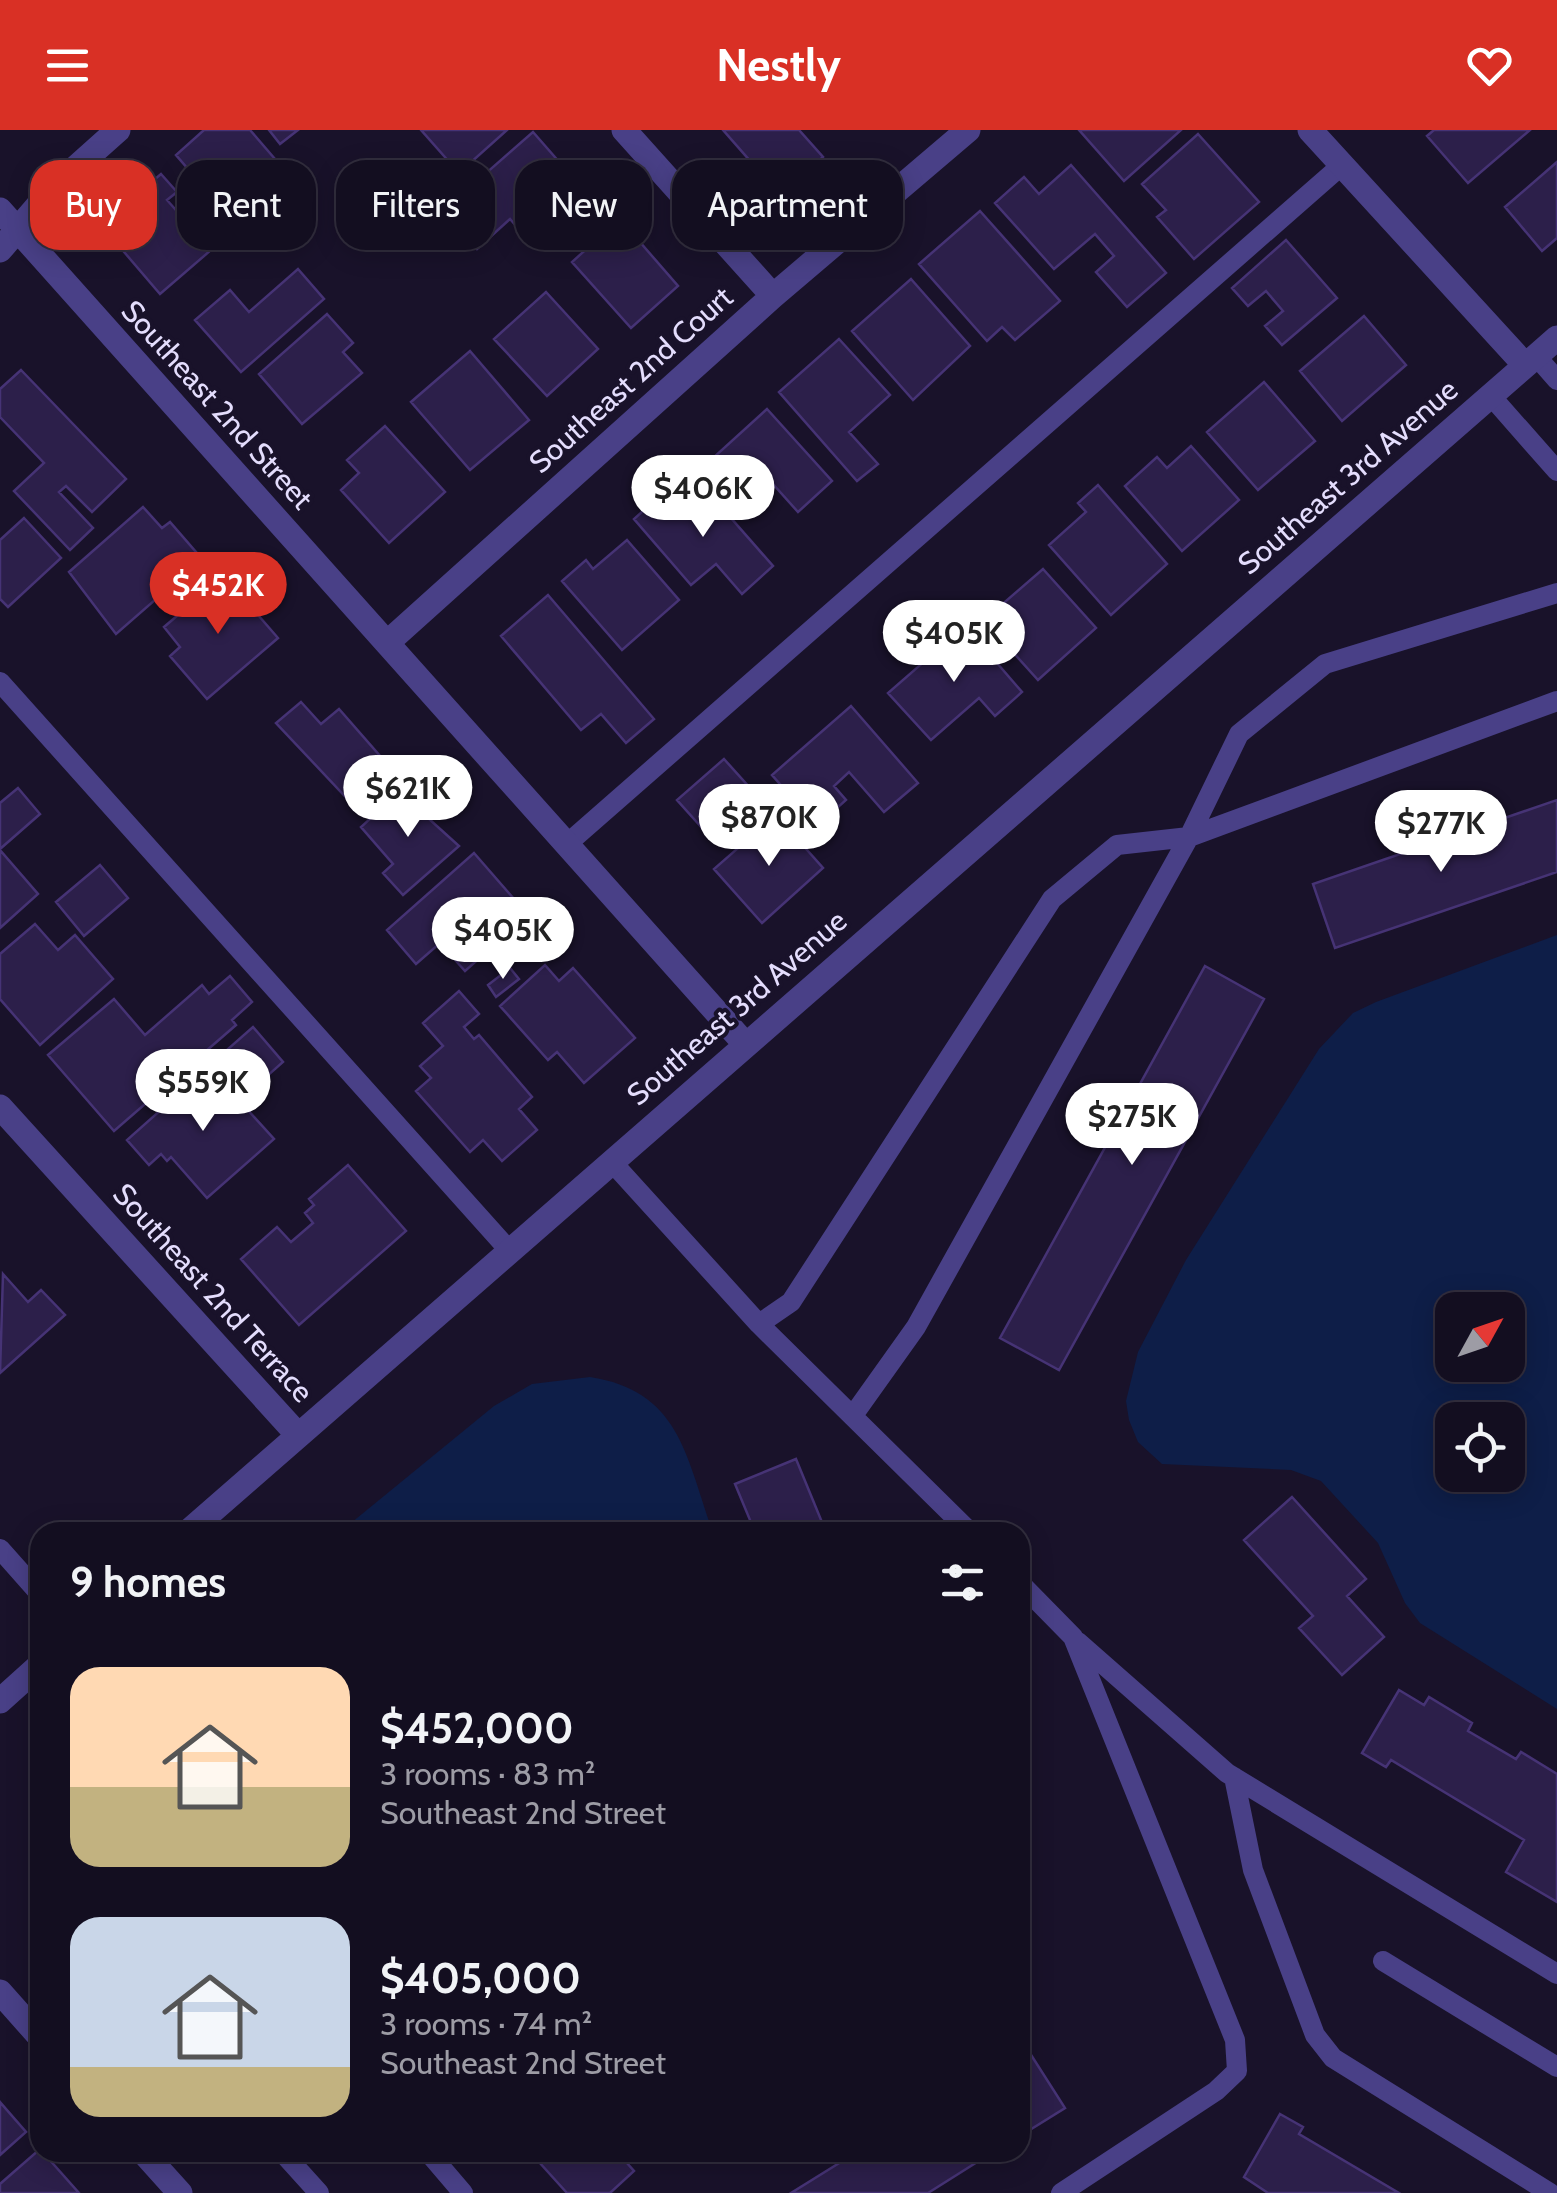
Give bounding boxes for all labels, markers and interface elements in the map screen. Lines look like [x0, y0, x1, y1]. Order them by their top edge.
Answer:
icon: menu [40, 38, 95, 93]
text: Nestly [716, 38, 841, 92]
icon: heart [1462, 38, 1517, 93]
chip: Buy [30, 160, 157, 250]
chip: Rent [177, 160, 316, 250]
chip: Filters [336, 160, 495, 250]
chip: New [515, 160, 652, 250]
chip: Apartment [672, 160, 903, 250]
street label: Southeast 2nd Court [521, 279, 740, 481]
street label: Southeast 2nd Street [114, 293, 321, 517]
street label: Southeast 3rd Avenue [1230, 371, 1465, 582]
pin: $406K [633, 455, 773, 540]
text: $406K [653, 468, 753, 507]
pin: $452K [148, 552, 288, 637]
text: $452K [172, 565, 264, 604]
pin: $405K [884, 600, 1024, 685]
text: $405K [905, 613, 1003, 652]
pin: $621K [338, 755, 478, 840]
text: $621K [365, 768, 451, 807]
pin: $870K [699, 784, 839, 869]
pin: $277K [1371, 790, 1511, 875]
text: $870K [721, 797, 817, 836]
text: $277K [1397, 803, 1485, 842]
pin: $405K [433, 897, 573, 982]
street label: Southeast 3rd Avenue [619, 902, 854, 1113]
text: $405K [454, 910, 552, 949]
pin: $559K [133, 1049, 273, 1134]
text: $559K [158, 1062, 248, 1101]
pin: $275K [1062, 1083, 1202, 1168]
text: $275K [1087, 1096, 1177, 1135]
street label: Southeast 2nd Terrace [105, 1176, 321, 1410]
north arrow [1435, 1292, 1525, 1382]
map controls [1435, 1292, 1525, 1492]
button: locate [1435, 1402, 1525, 1492]
icon: filters [935, 1555, 990, 1610]
text: 9 homes [70, 1556, 226, 1608]
text: $452,000 [380, 1702, 574, 1754]
icon: home [150, 1707, 270, 1827]
text: 3 rooms · 83 m² [380, 1754, 595, 1793]
text: Southeast 2nd Street [380, 1793, 666, 1832]
text: $405,000 [380, 1952, 581, 2004]
icon: home [150, 1957, 270, 2077]
text: 3 rooms · 74 m² [380, 2004, 592, 2043]
text: Southeast 2nd Street [380, 2043, 666, 2082]

